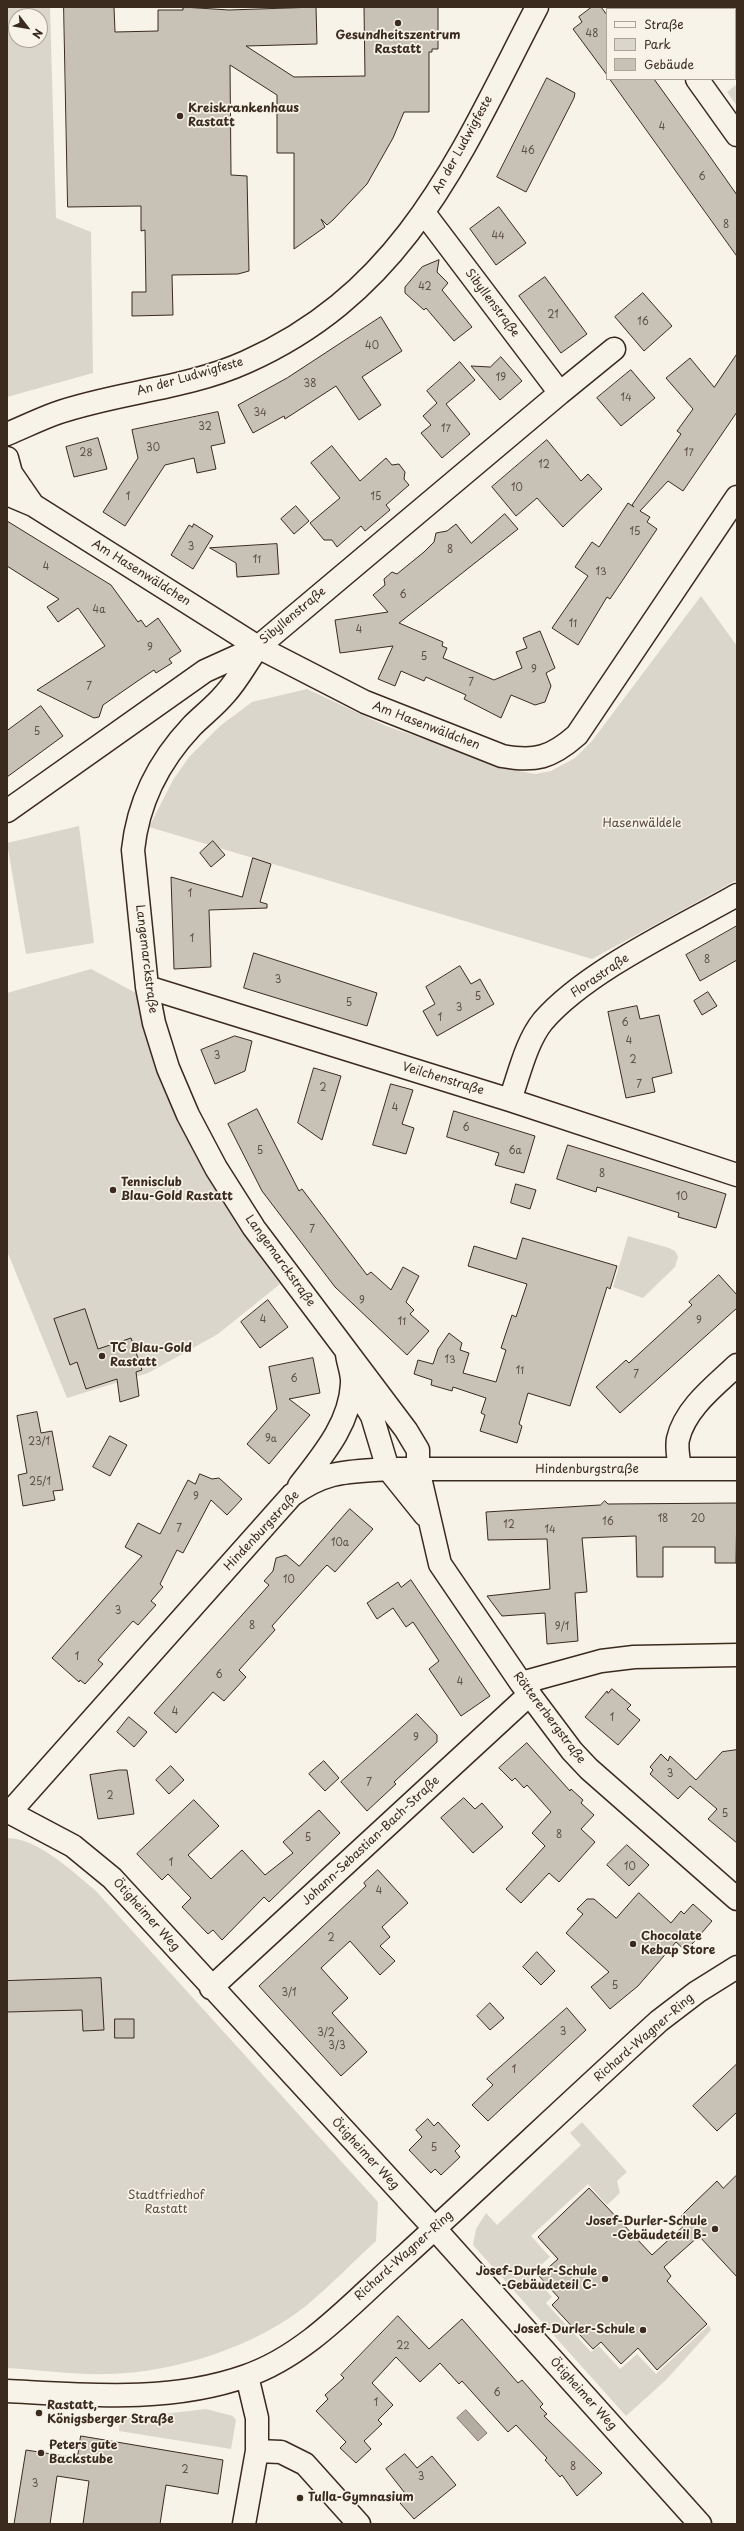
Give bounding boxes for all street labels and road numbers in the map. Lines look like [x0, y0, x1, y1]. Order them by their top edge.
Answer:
street label: An der Ludwigfeste [430, 93, 496, 197]
street label: Sibyllenstraße [462, 266, 522, 340]
street label: An der Ludwigfeste [135, 355, 245, 399]
street label: Am Hasenwäldchen [89, 537, 193, 609]
street label: Sibyllenstraße [257, 584, 329, 648]
street label: Am Hasenwäldchen [370, 699, 482, 753]
street label: Langemarckstraße [132, 904, 160, 1014]
street label: Florastraße [568, 951, 632, 1001]
street label: Veilchenstraße [400, 1060, 486, 1098]
street label: Langemarckstraße [242, 1212, 318, 1310]
street label: Hindenburgstraße [535, 1463, 639, 1477]
street label: Hindenburgstraße [221, 1488, 303, 1574]
street label: Röttererbergstraße [510, 1669, 588, 1767]
street label: Johann-Sebastian-Bach-Straße [299, 1773, 443, 1909]
street label: Ötigheimer Weg [110, 1876, 182, 1954]
street label: Richard-Wagner-Ring [591, 1991, 697, 2085]
street label: Ötigheimer Weg [328, 2115, 402, 2193]
street label: Richard-Wagner-Ring [352, 2208, 456, 2304]
street label: Ötigheimer Weg [547, 2355, 619, 2433]

